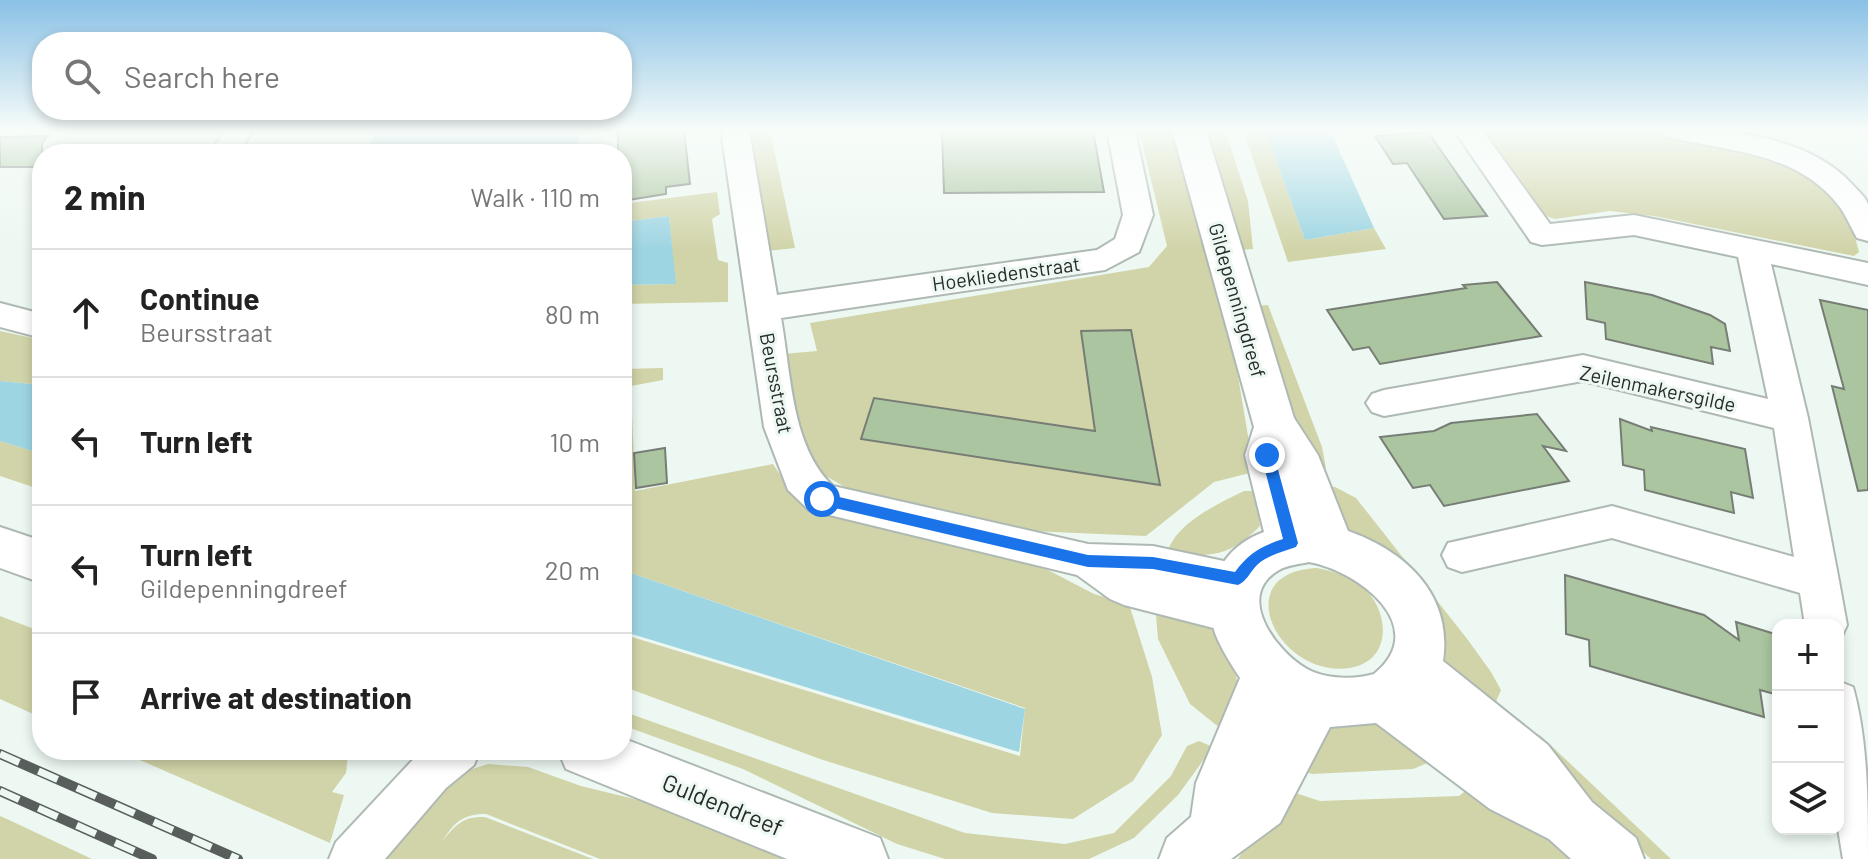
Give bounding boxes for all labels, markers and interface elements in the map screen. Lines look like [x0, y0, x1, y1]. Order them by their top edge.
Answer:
search box [32, 32, 632, 120]
icon: search [60, 54, 104, 98]
text: Search here [124, 58, 280, 94]
text: 2 min [64, 176, 146, 217]
text: Walk · 110 m [471, 181, 600, 212]
street label: Gildepenningdreef [1204, 220, 1272, 380]
street label: Hoekliedenstraat [930, 251, 1082, 295]
text: Continue [140, 280, 260, 316]
icon: ahead [64, 291, 108, 335]
text: 80 m [545, 298, 600, 329]
text: Beursstraat [140, 316, 273, 347]
street label: Beursstraat [755, 331, 799, 435]
street label: Zeilenmakersgilde [1578, 360, 1738, 416]
icon: left [64, 419, 108, 463]
text: Turn left [140, 423, 253, 459]
text: 10 m [550, 426, 600, 457]
route end [1249, 437, 1285, 473]
route start [804, 481, 840, 517]
text: Turn left [140, 536, 253, 572]
icon: left [64, 547, 108, 591]
text: 20 m [545, 554, 600, 585]
text: Gildepenningdreef [140, 572, 348, 603]
map controls [1772, 619, 1844, 835]
button: + [1772, 619, 1844, 691]
icon: arrive [64, 675, 108, 719]
text: Arrive at destination [140, 679, 412, 715]
button: − [1772, 691, 1844, 763]
button: layers [1772, 763, 1844, 835]
street label: Guldendreef [658, 767, 788, 841]

